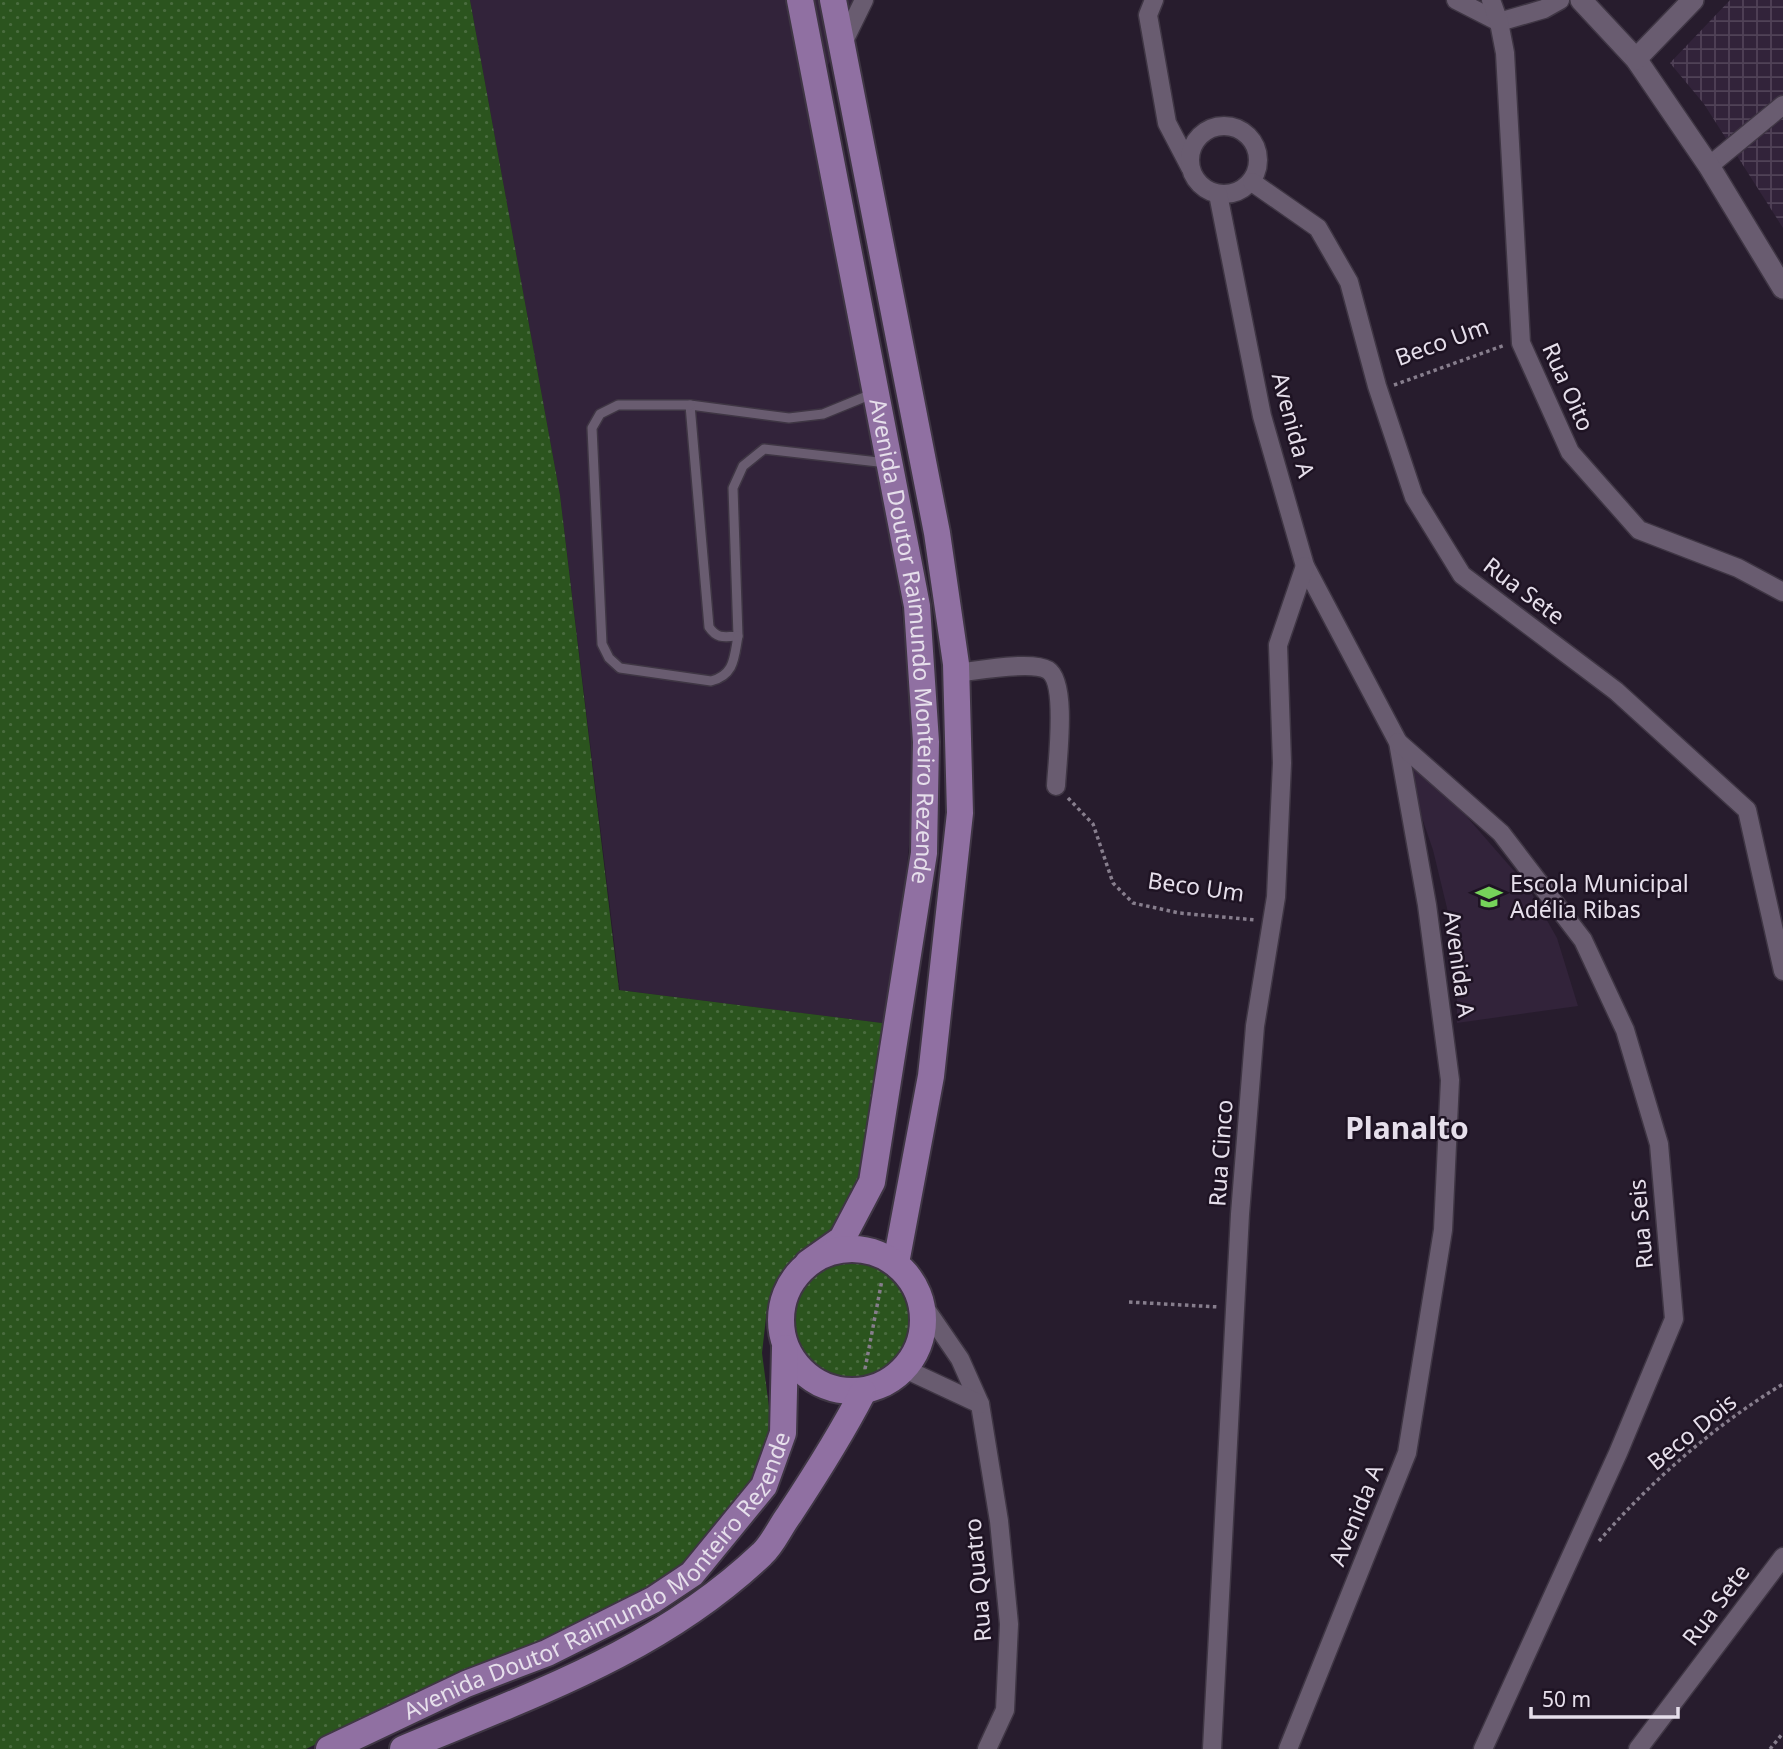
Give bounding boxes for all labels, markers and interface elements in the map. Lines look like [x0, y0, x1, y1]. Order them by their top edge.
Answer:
street label: Beco Um [1391, 309, 1493, 373]
street label: Rua Oito [1535, 337, 1603, 436]
street label: Avenida A [1265, 369, 1323, 481]
street label: Avenida Doutor Raimundo Monteiro Rezende [862, 395, 943, 887]
street label: Rua Sete [1477, 549, 1572, 631]
street label: Beco Um [1146, 863, 1246, 909]
place label: Escola Municipal Adélia Ribas [1510, 867, 1689, 925]
school or university icon: Escola Municipal Adélia Ribas [1474, 882, 1504, 912]
street label: Avenida A [1437, 909, 1483, 1019]
street label: Rua Cinco [1200, 1098, 1240, 1207]
district label: Planalto [1345, 1107, 1469, 1148]
street label: Rua Seis [1620, 1178, 1660, 1270]
street label: Beco Dois [1640, 1385, 1743, 1477]
street label: Avenida Doutor Raimundo Monteiro Rezende [398, 1427, 797, 1727]
street label: Avenida A [1320, 1459, 1390, 1570]
street label: Rua Quatro [956, 1517, 998, 1643]
street label: Rua Sete [1674, 1557, 1756, 1652]
scale bar [1531, 1676, 1678, 1720]
text: 50 m [1542, 1685, 1591, 1713]

